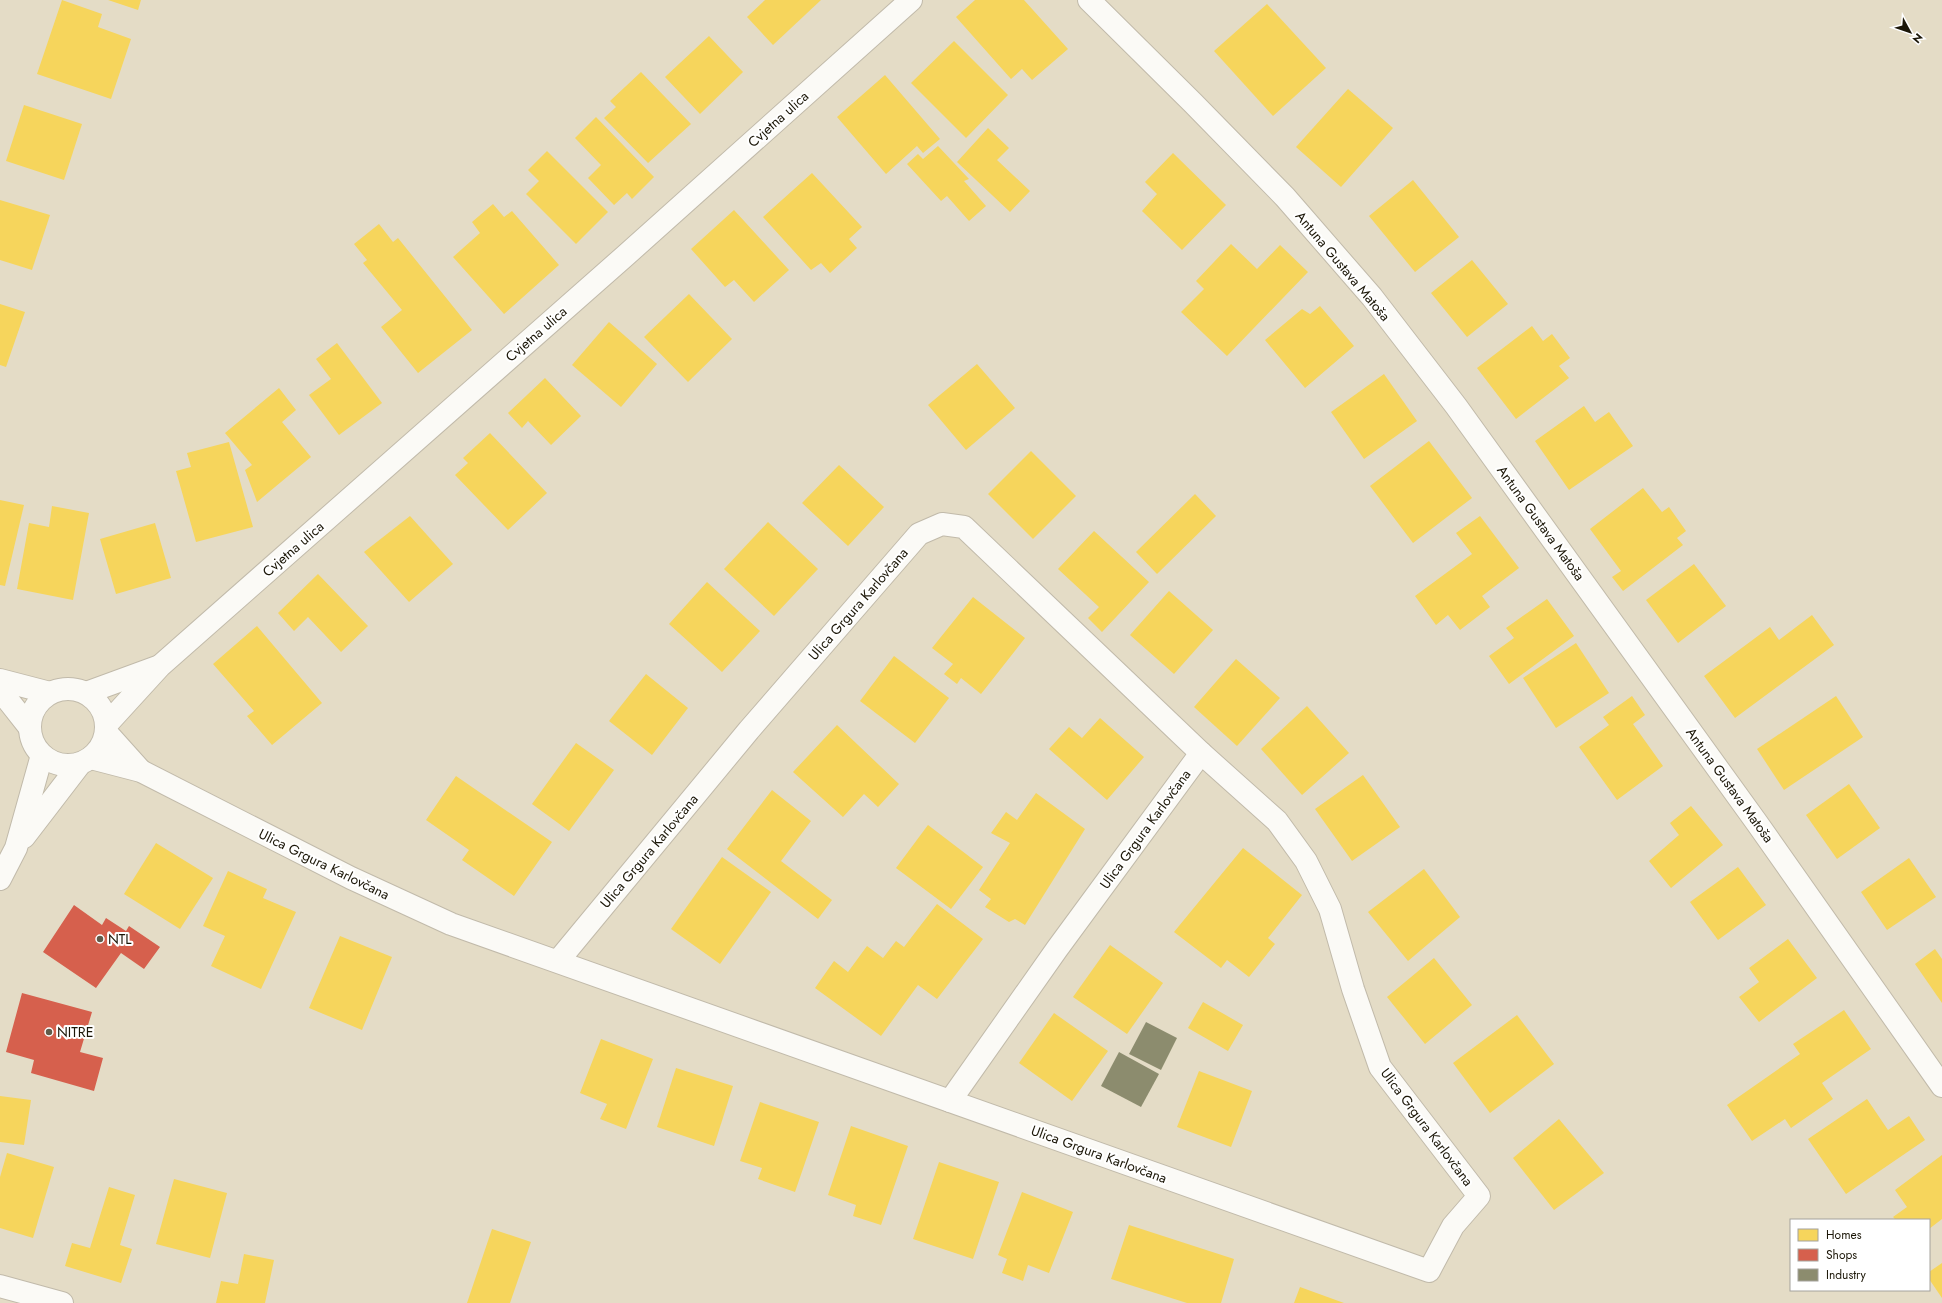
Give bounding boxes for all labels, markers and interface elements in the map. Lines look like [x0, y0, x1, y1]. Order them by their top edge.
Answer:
north arrow [1890, 12, 1930, 52]
text: N [1909, 30, 1927, 47]
street label: Cvjetna ulica [743, 86, 813, 152]
street label: Antuna Gustava Matoša [1291, 207, 1395, 325]
street label: Cvjetna ulica [501, 302, 571, 366]
street label: Antuna Gustava Matoša [1492, 461, 1590, 585]
street label: Cvjetna ulica [258, 517, 328, 581]
street label: Ulica Grgura Karlovčana [803, 543, 913, 665]
street label: Antuna Gustava Matoša [1681, 723, 1779, 847]
street label: Ulica Grgura Karlovčana [1095, 765, 1195, 893]
street label: Ulica Grgura Karlovčana [595, 790, 703, 912]
street label: Ulica Grgura Karlovčana [255, 824, 393, 904]
place label: NTL [108, 929, 132, 949]
marker: NTL [95, 934, 105, 944]
place label: NITRE [57, 1022, 93, 1042]
marker: NITRE [44, 1027, 54, 1037]
street label: Ulica Grgura Karlovčana [1376, 1064, 1478, 1190]
street label: Ulica Grgura Karlovčana [1028, 1120, 1170, 1188]
legend [1790, 1219, 1930, 1291]
text: Homes [1826, 1226, 1862, 1244]
text: Shops [1826, 1246, 1857, 1264]
text: Industry [1826, 1266, 1867, 1284]

